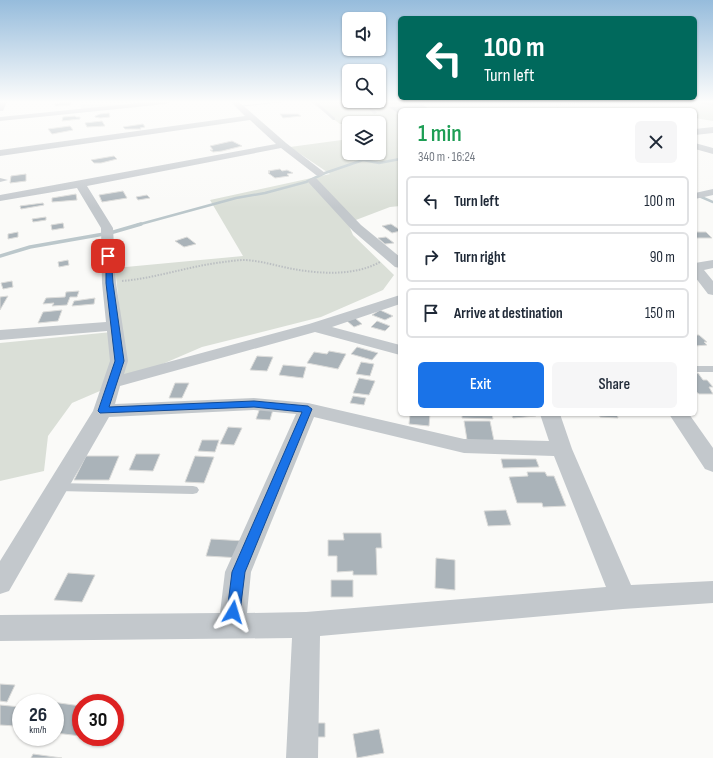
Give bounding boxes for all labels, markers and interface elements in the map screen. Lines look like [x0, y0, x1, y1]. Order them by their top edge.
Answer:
map controls [342, 12, 386, 160]
button: sound [342, 12, 386, 56]
text: 100 m [484, 31, 545, 64]
icon: left [418, 32, 470, 84]
button: search [342, 64, 386, 108]
text: Turn left [484, 65, 535, 86]
button: layers [342, 116, 386, 160]
text: 1 min [418, 119, 462, 148]
button: close [635, 121, 677, 163]
text: 340 m · 16:24 [418, 149, 475, 165]
icon: left [420, 190, 442, 212]
text: Turn left [454, 192, 499, 211]
text: 100 m [644, 192, 675, 211]
pin [91, 239, 125, 273]
icon: arrive [97, 245, 119, 267]
icon: right [420, 246, 442, 268]
text: Turn right [454, 248, 506, 267]
text: 90 m [650, 248, 675, 267]
icon: arrive [420, 302, 442, 324]
text: Arrive at destination [454, 304, 563, 323]
text: 150 m [645, 304, 675, 323]
button: Exit [418, 362, 544, 408]
button: Share [552, 362, 677, 408]
position arrow [212, 591, 254, 633]
speed limit sign: 30 [72, 694, 124, 746]
text: 26 [29, 703, 47, 727]
text: km/h [29, 724, 47, 736]

